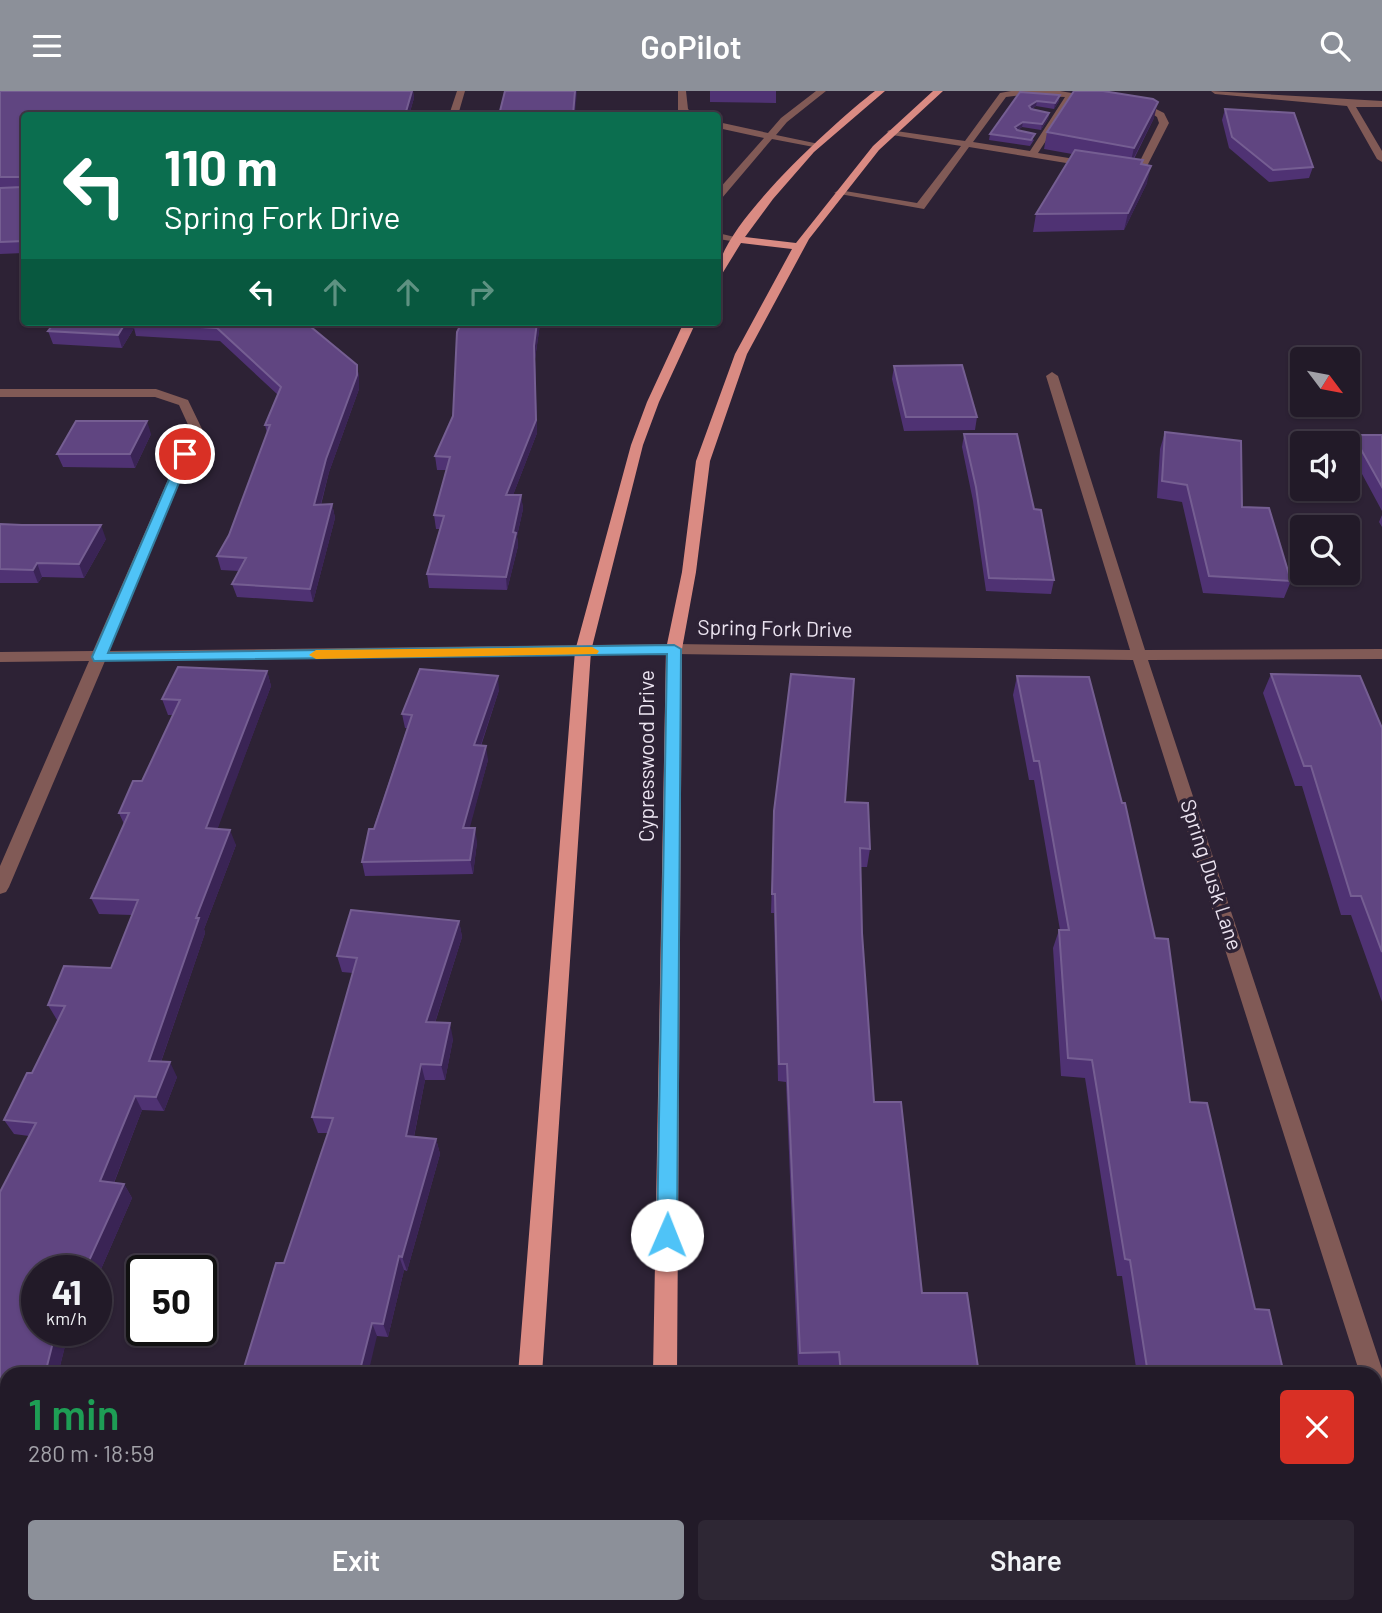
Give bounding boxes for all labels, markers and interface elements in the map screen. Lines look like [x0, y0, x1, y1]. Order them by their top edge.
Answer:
icon: menu [28, 27, 66, 65]
text: GoPilot [640, 27, 742, 65]
icon: search [1316, 27, 1354, 65]
text: 110 m [164, 137, 278, 196]
icon: left [49, 140, 140, 231]
text: Spring Fork Drive [164, 197, 401, 235]
icon: left [243, 273, 281, 311]
icon: ahead [316, 273, 354, 311]
icon: ahead [389, 273, 427, 311]
icon: right [462, 273, 500, 311]
north arrow [1290, 347, 1360, 417]
map controls [1290, 347, 1360, 585]
pin [155, 424, 215, 484]
button: sound [1290, 431, 1360, 501]
icon: arrive [166, 435, 204, 473]
button: search [1290, 515, 1360, 585]
street label: Spring Fork Drive [697, 614, 853, 641]
street label: Cypresswood Drive [633, 670, 658, 842]
street label: Spring Dusk Lane [1176, 796, 1249, 953]
position arrow [630, 1198, 704, 1272]
speed limit sign: 50 [126, 1255, 217, 1346]
text: 41 [51, 1270, 82, 1312]
text: km/h [46, 1307, 87, 1329]
text: 1 min [28, 1388, 120, 1438]
button: close [1280, 1390, 1354, 1464]
text: 280 m · 18:59 [28, 1439, 155, 1467]
button: Exit [28, 1520, 684, 1600]
button: Share [698, 1520, 1354, 1600]

